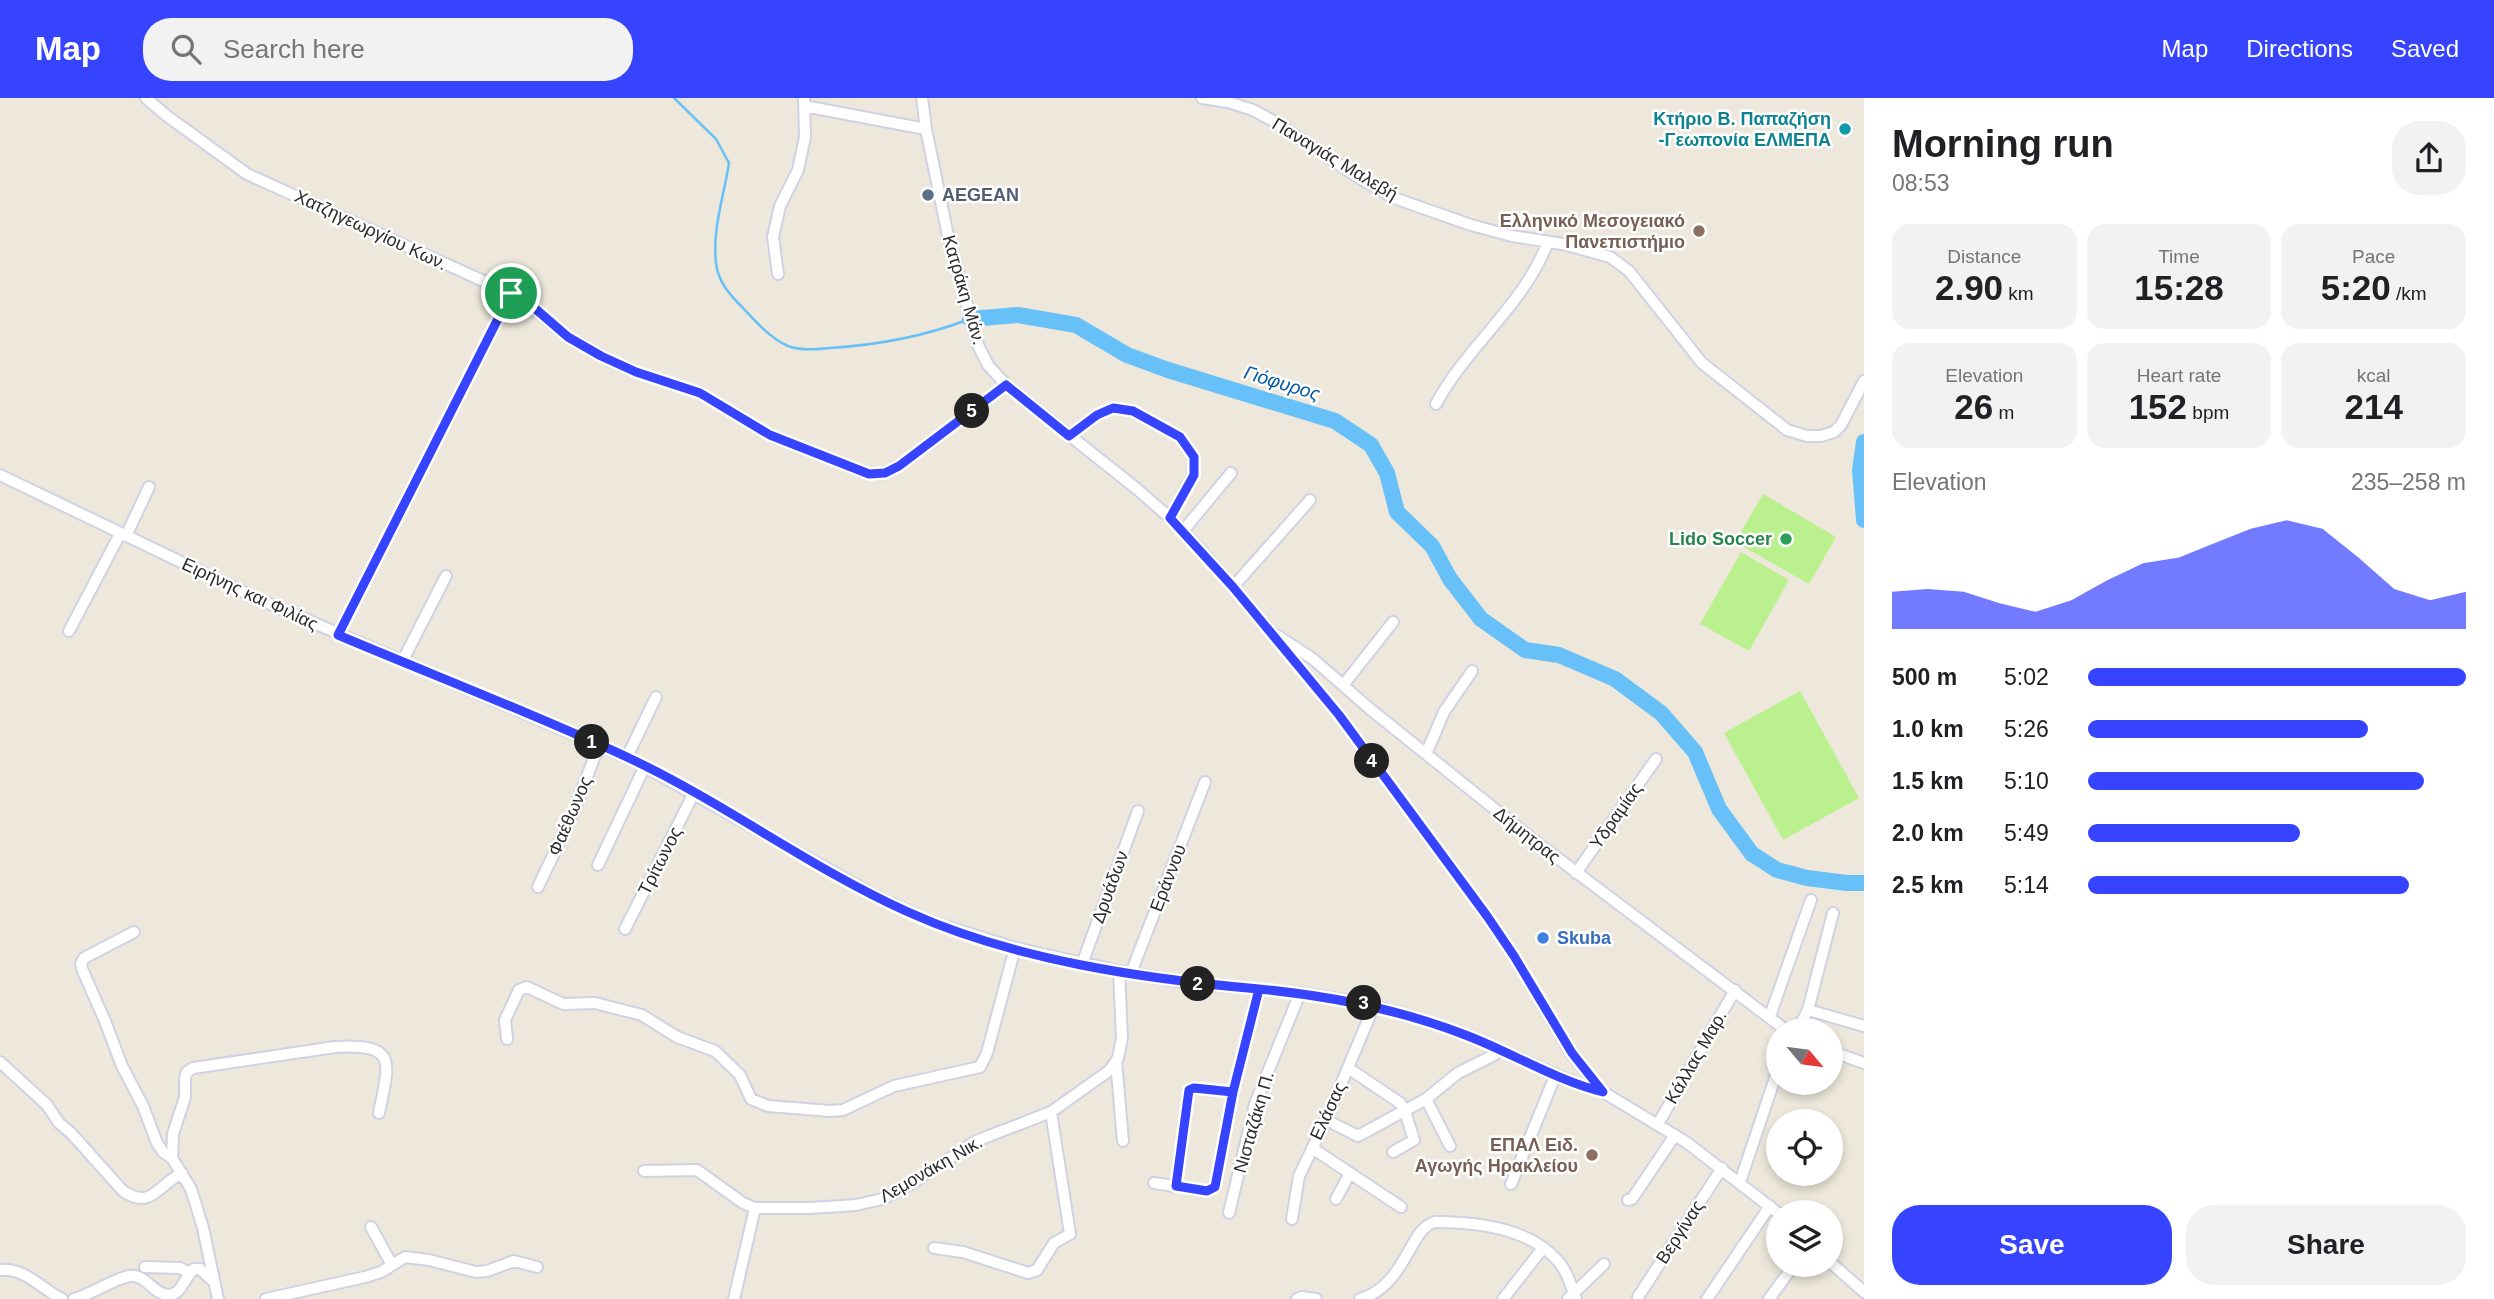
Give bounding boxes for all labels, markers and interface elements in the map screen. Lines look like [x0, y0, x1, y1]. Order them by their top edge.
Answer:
search box [143, 18, 633, 81]
text: Map [35, 30, 101, 67]
icon: search [167, 30, 205, 68]
text: Search here [223, 34, 365, 64]
text: Map [2162, 35, 2208, 62]
text: Directions [2246, 35, 2353, 62]
text: Saved [2391, 35, 2459, 62]
place label: Κτήριο Β. Παπαζήση -Γεωπονία ΕΛΜΕΠΑ [1653, 109, 1831, 150]
street label: Παναγιάς Μαλεβή [1269, 114, 1401, 204]
marker: Κτήριο Β. Παπαζήση -Γεωπονία ΕΛΜΕΠΑ [1837, 121, 1853, 137]
button: share [2392, 121, 2466, 195]
text: Morning run [1892, 123, 2114, 165]
text: 08:53 [1892, 170, 1950, 196]
place label: AEGEAN [942, 185, 1019, 205]
street label: Χατζηγεωργίου Κων. [292, 186, 450, 274]
marker: AEGEAN [920, 187, 936, 203]
place label: Ελληνικό Μεσογειακό Πανεπιστήμιο [1500, 211, 1685, 252]
marker: Ελληνικό Μεσογειακό Πανεπιστήμιο [1691, 223, 1707, 239]
street label: Κατράκη Μάν. [939, 233, 989, 347]
text: Distance [1947, 246, 2021, 267]
text: Time [2158, 246, 2200, 267]
text: Pace [2352, 246, 2395, 267]
pin [481, 263, 541, 323]
text: 2.90 [1935, 268, 2003, 307]
text: 15:28 [2134, 268, 2224, 307]
text: 5:20 [2321, 268, 2391, 307]
icon: arrive [492, 274, 530, 312]
text: km [2003, 283, 2034, 304]
text: /km [2391, 283, 2427, 304]
water label: Γιόφυρος [1242, 362, 1323, 405]
text: Elevation [1945, 365, 2023, 386]
text: Heart rate [2137, 365, 2221, 386]
text: kcal [2357, 365, 2391, 386]
text: 26 [1954, 387, 1993, 426]
text: 152 [2129, 387, 2187, 426]
text: 214 [2344, 387, 2403, 426]
pin: 5 [954, 394, 990, 428]
text: 5 [966, 400, 977, 421]
text: m [1993, 402, 2014, 423]
text: bpm [2187, 402, 2229, 423]
text: Elevation [1892, 469, 1987, 495]
text: 235–258 m [2351, 469, 2466, 495]
place label: Lido Soccer [1669, 529, 1772, 549]
marker: Lido Soccer [1778, 531, 1794, 547]
street label: Ειρήνης και Φιλίας [179, 554, 321, 634]
text: 500 m [1892, 664, 1957, 690]
text: 5:02 [2004, 664, 2049, 690]
text: 1.0 km [1892, 716, 1964, 742]
text: 5:26 [2004, 716, 2049, 742]
pin: 1 [574, 724, 610, 760]
text: 1 [586, 731, 597, 752]
pin: 4 [1354, 744, 1390, 778]
text: 4 [1366, 750, 1377, 771]
text: 1.5 km [1892, 768, 1964, 794]
text: 5:10 [2004, 768, 2049, 794]
street label: Φαέθωνος [544, 773, 596, 859]
street label: Υδραμίας [1586, 779, 1646, 853]
street label: Δήμητρας [1490, 803, 1564, 867]
text: 2.0 km [1892, 820, 1964, 846]
text: 5:49 [2004, 820, 2049, 846]
street label: Τρίτωνος [634, 823, 686, 898]
street label: Εράννου [1146, 842, 1190, 914]
street label: Δρυάδων [1088, 848, 1132, 926]
text: 2.5 km [1892, 872, 1964, 898]
text: 5:14 [2004, 872, 2049, 898]
place label: Skuba [1557, 928, 1612, 948]
marker: Skuba [1535, 930, 1551, 946]
pin: 2 [1180, 966, 1216, 1001]
text: 2 [1192, 973, 1203, 994]
pin: 3 [1346, 986, 1382, 1020]
text: 3 [1358, 992, 1369, 1013]
street label: Κάλλας Μαρ. [1661, 1007, 1731, 1107]
north arrow [1766, 1018, 1843, 1096]
map controls [1766, 1018, 1843, 1277]
street label: Νισταζάκη Π. [1230, 1069, 1278, 1175]
street label: Ελάσας [1306, 1079, 1350, 1143]
button: locate [1766, 1109, 1843, 1186]
street label: Λεμονάκη Νικ. [876, 1132, 986, 1206]
place label: ΕΠΑΛ Ειδ. Αγωγής Ηρακλείου [1415, 1135, 1578, 1176]
marker: ΕΠΑΛ Ειδ. Αγωγής Ηρακλείου [1584, 1147, 1600, 1163]
street label: Βεργίνας [1652, 1196, 1708, 1267]
button: layers [1766, 1200, 1843, 1277]
button: Save [1892, 1205, 2172, 1285]
button: Share [2186, 1205, 2466, 1285]

